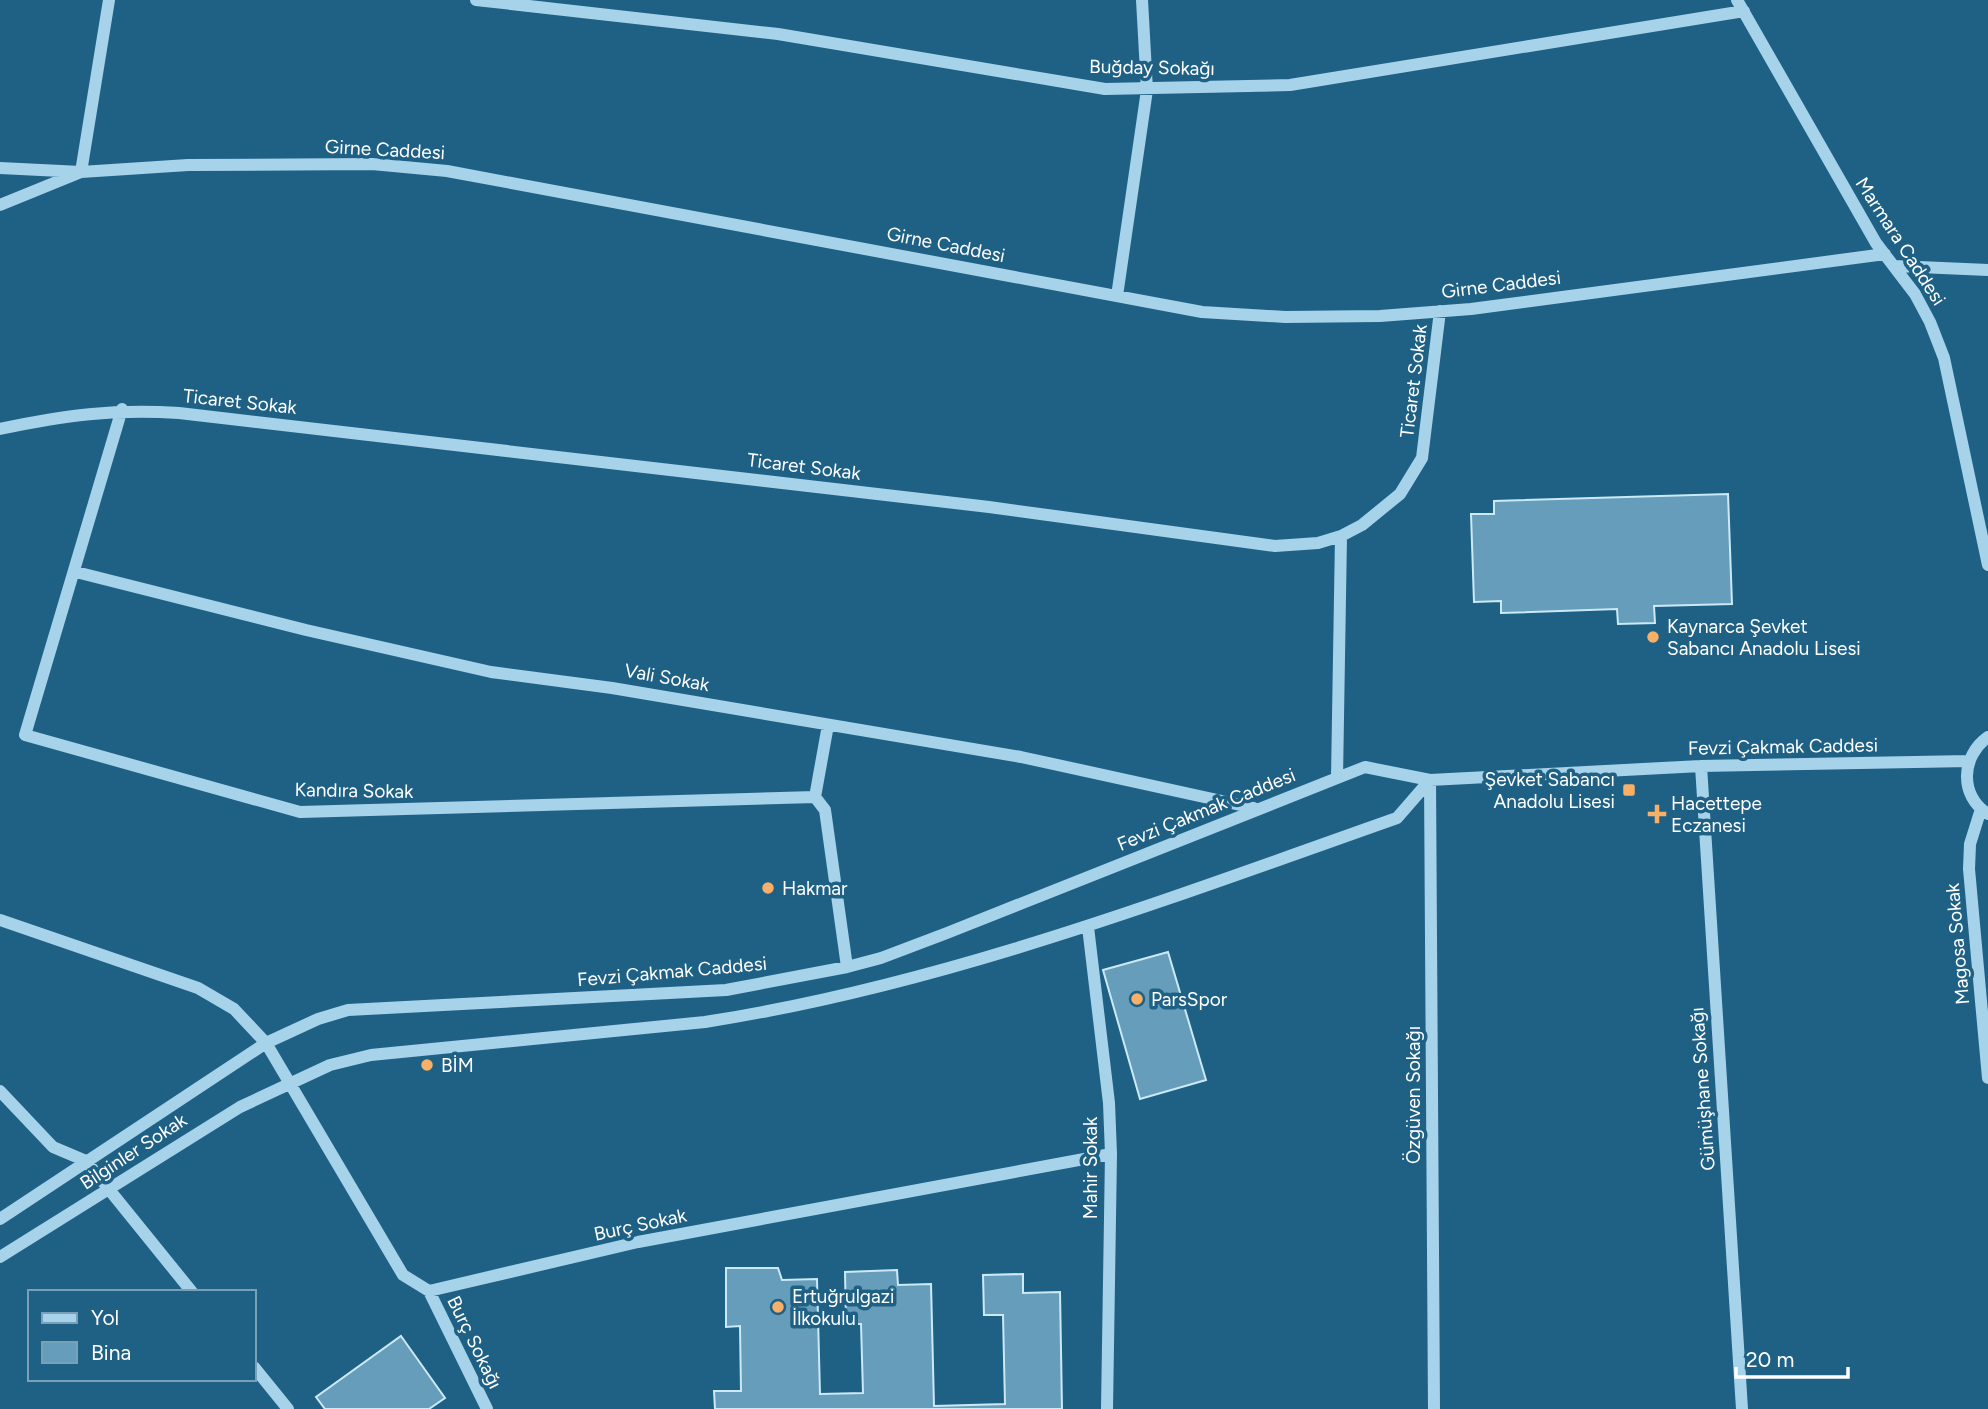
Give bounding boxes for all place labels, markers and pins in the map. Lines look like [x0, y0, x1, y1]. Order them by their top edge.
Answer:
place label: Kaynarca Şevket Sabancı Anadolu Lisesi [1667, 615, 1861, 660]
marker: Kaynarca Şevket Sabancı Anadolu Lisesi [1645, 629, 1661, 645]
place label: Şevket Sabancı Anadolu Lisesi [1485, 768, 1615, 813]
marker: Şevket Sabancı Anadolu Lisesi [1621, 782, 1637, 798]
place label: Hacettepe Eczanesi [1671, 792, 1762, 837]
marker: Hacettepe Eczanesi [1649, 806, 1665, 822]
place label: Hakmar [782, 877, 848, 900]
marker: Hakmar [760, 880, 776, 896]
place label: ParsSpor [1151, 988, 1228, 1011]
marker: ParsSpor [1129, 991, 1145, 1007]
place label: BİM [441, 1054, 474, 1077]
marker: BİM [419, 1057, 435, 1073]
place label: Ertuğrulgazi İlkokulu [792, 1285, 894, 1330]
marker: Ertuğrulgazi İlkokulu [770, 1299, 786, 1315]

